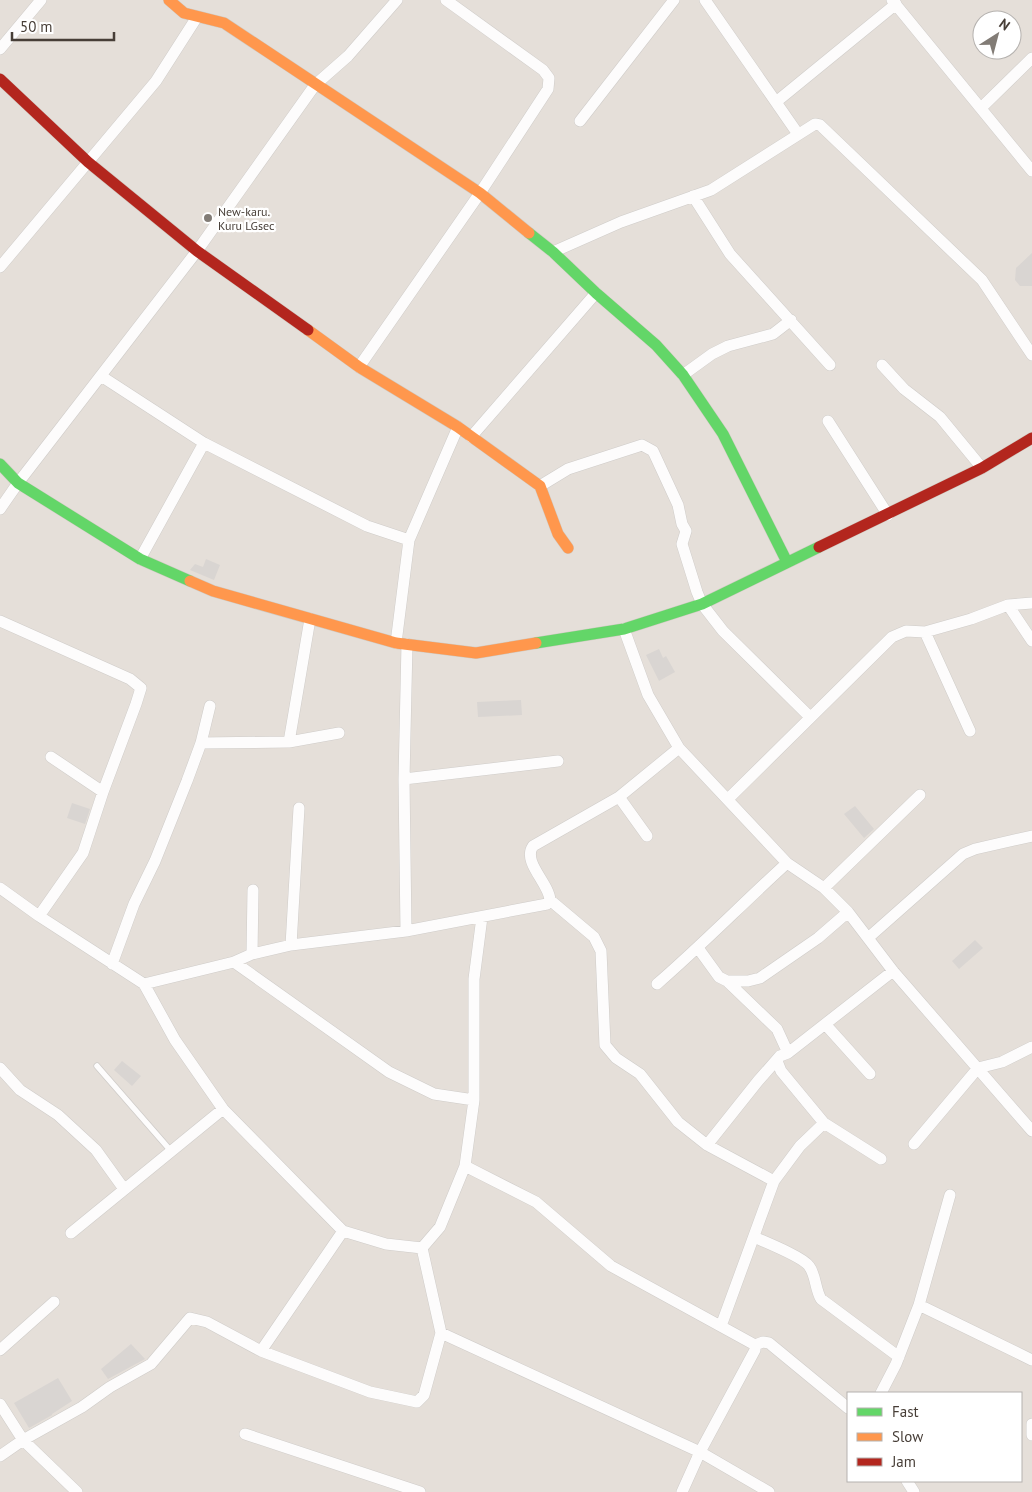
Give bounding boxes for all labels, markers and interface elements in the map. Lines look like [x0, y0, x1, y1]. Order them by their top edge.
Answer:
scale bar [12, 10, 115, 42]
north arrow [972, 10, 1022, 60]
text: N [996, 14, 1014, 34]
text: 50 m [20, 17, 53, 36]
place label: New-karu. Kuru LGsec [218, 204, 275, 233]
marker: New-karu. Kuru LGsec [202, 212, 214, 224]
legend [847, 1392, 1022, 1482]
text: Fast [892, 1402, 919, 1421]
text: Slow [892, 1427, 923, 1446]
text: Jam [891, 1452, 916, 1471]

